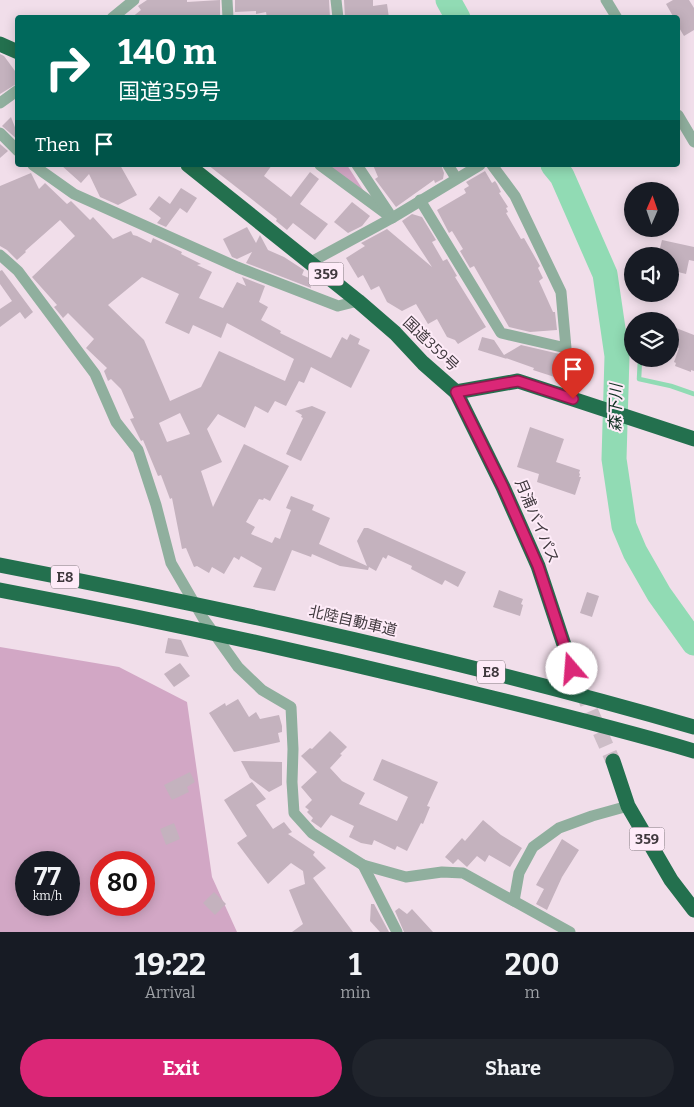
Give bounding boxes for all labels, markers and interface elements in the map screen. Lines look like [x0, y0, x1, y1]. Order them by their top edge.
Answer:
text: 140 m [118, 31, 216, 73]
icon: right [35, 35, 100, 100]
text: 国道359号 [118, 78, 221, 105]
icon: arrive [90, 130, 118, 158]
text: Then [35, 133, 80, 156]
north arrow [624, 182, 679, 238]
map controls [624, 182, 679, 367]
button: sound [624, 247, 679, 302]
road number: 359 [308, 262, 344, 286]
button: layers [624, 312, 679, 367]
street label: 国道359号 [399, 313, 463, 375]
pin [552, 348, 594, 399]
icon: arrive [559, 355, 587, 383]
water label: 森下川 [606, 382, 625, 432]
street label: 月浦バイパス [511, 476, 563, 566]
road number: E8 [51, 566, 79, 588]
street label: 北陸自動車道 [307, 602, 399, 640]
position arrow [545, 642, 597, 694]
road number: E8 [477, 660, 505, 684]
road number: 359 [630, 828, 664, 851]
speed limit sign: 80 [90, 851, 155, 916]
text: 77 [34, 862, 61, 892]
text: km/h [33, 889, 62, 903]
text: 19:22 [134, 947, 206, 983]
text: 1 [349, 947, 362, 983]
text: 200 [505, 947, 560, 983]
text: Arrival [145, 983, 195, 1002]
text: min [340, 983, 370, 1002]
text: m [524, 983, 540, 1002]
button: Exit [20, 1039, 342, 1097]
button: Share [352, 1039, 674, 1097]

